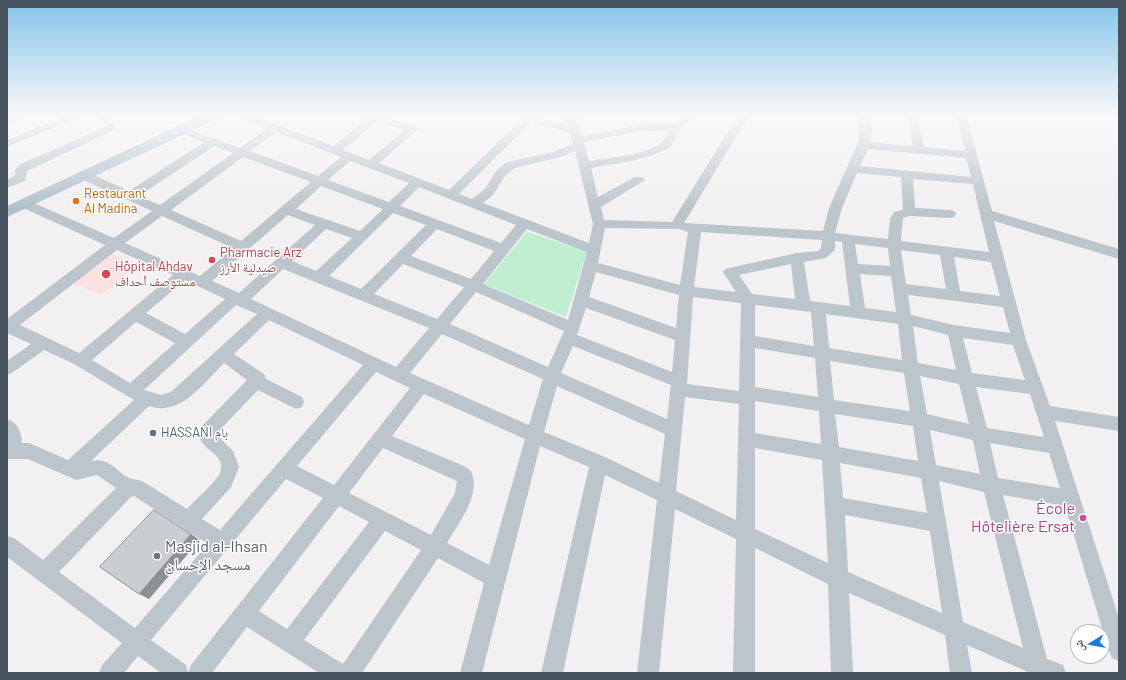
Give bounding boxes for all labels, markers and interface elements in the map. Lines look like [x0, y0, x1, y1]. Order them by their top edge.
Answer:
place label: Restaurant Al Madina [84, 186, 146, 217]
marker: Restaurant Al Madina [71, 196, 81, 206]
place label: Pharmacie Arz صيدلية الأرز [220, 245, 302, 276]
marker: Pharmacie Arz صيدلية الأرز [207, 255, 217, 265]
place label: Hôpital Ahdav مستوصف أحداف [115, 259, 195, 290]
marker: Hôpital Ahdav مستوصف أحداف [100, 268, 112, 280]
place label: HASSANI بام [161, 425, 228, 441]
marker: HASSANI بام [148, 428, 158, 438]
place label: École Hôtelière Ersat [971, 499, 1075, 537]
marker: École Hôtelière Ersat [1078, 513, 1088, 523]
place label: Masjid al-Ihsan مسجد الإحسان [165, 537, 268, 575]
marker: Masjid al-Ihsan مسجد الإحسان [152, 551, 162, 561]
north arrow [1070, 624, 1110, 664]
text: ش [1071, 639, 1086, 653]

